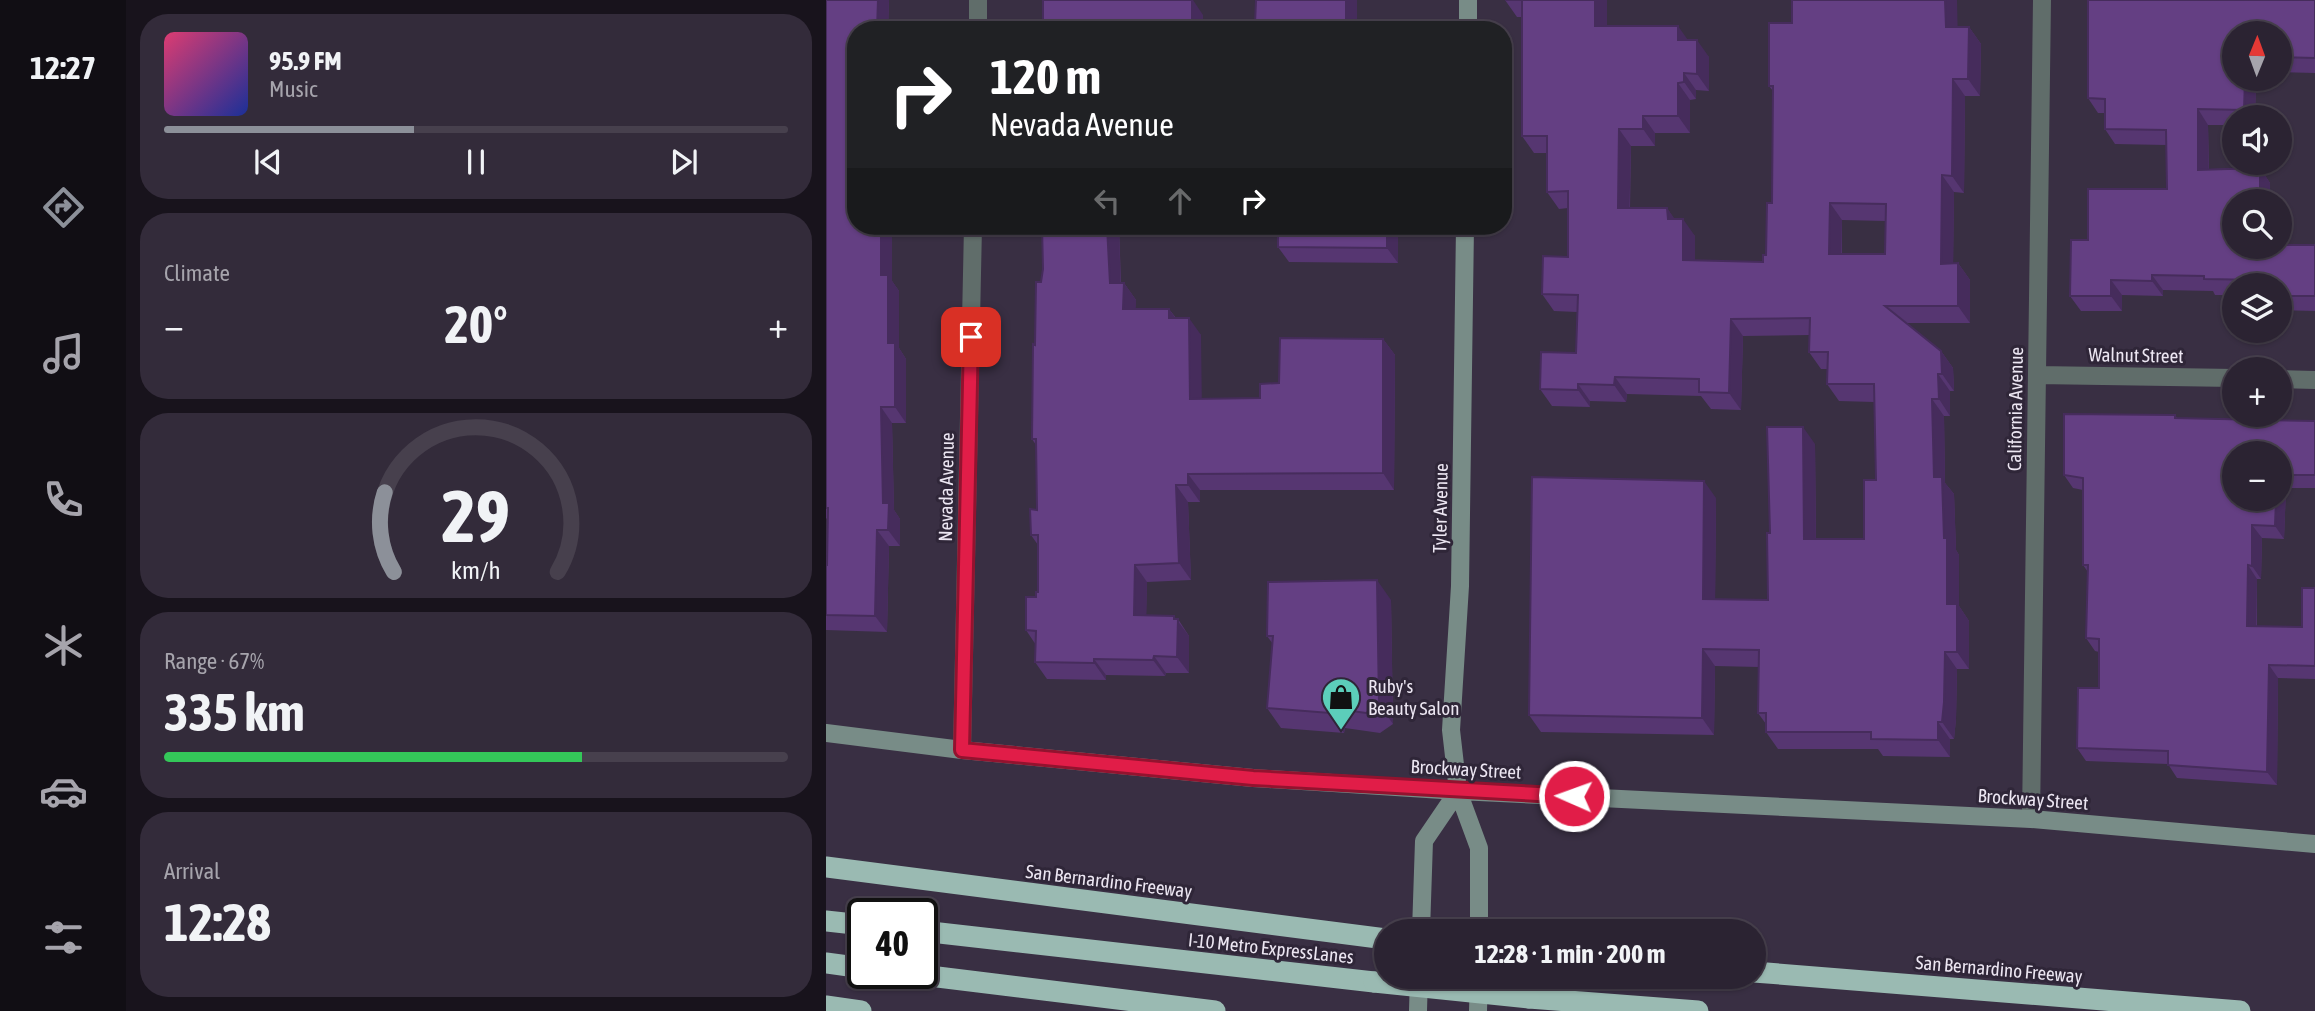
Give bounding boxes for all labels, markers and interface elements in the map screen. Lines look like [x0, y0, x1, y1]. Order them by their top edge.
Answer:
north arrow [2222, 21, 2292, 91]
map controls [2222, 21, 2292, 511]
text: 95.9 FM [269, 46, 342, 76]
text: 120 m [990, 48, 1101, 104]
text: 12:27 [30, 49, 96, 86]
icon: right [875, 49, 966, 140]
text: Music [269, 76, 317, 102]
button: sound [2222, 105, 2292, 175]
text: Nevada Avenue [990, 106, 1174, 143]
icon: previous [249, 143, 287, 181]
icon: pause [457, 143, 495, 181]
icon: next [665, 143, 703, 181]
icon: left [1088, 182, 1126, 220]
icon: ahead [1161, 182, 1199, 220]
icon: right [1234, 182, 1272, 220]
icon: directions [39, 183, 88, 232]
button: search [2222, 189, 2292, 259]
text: Climate [164, 260, 230, 286]
button: layers [2222, 273, 2292, 343]
text: 20° [444, 294, 508, 354]
text: − [164, 303, 184, 346]
text: + [768, 303, 788, 346]
pin [941, 307, 1001, 367]
icon: arrive [952, 318, 990, 356]
icon: music [39, 329, 88, 378]
street label: Walnut Street [2088, 343, 2184, 367]
street label: California Avenue [2003, 347, 2027, 471]
button: + [2222, 357, 2292, 427]
street label: Nevada Avenue [934, 432, 958, 542]
button: − [2222, 441, 2292, 511]
street label: Tyler Avenue [1428, 463, 1452, 553]
text: 29 [442, 474, 510, 557]
icon: phone [39, 475, 88, 524]
text: km/h [451, 555, 501, 583]
icon: climate [39, 621, 88, 670]
text: Range · 67% [164, 648, 264, 674]
place label: Ruby's Beauty Salon [1368, 675, 1459, 719]
shop icon: Ruby's Beauty Salon [1320, 676, 1362, 731]
text: 335 km [164, 682, 305, 742]
street label: Brockway Street [1410, 755, 1522, 783]
position arrow [1537, 759, 1611, 833]
icon: car [39, 767, 88, 816]
street label: Brockway Street [1977, 784, 2089, 814]
text: Arrival [164, 858, 220, 884]
street label: San Bernardino Freeway [1025, 860, 1194, 902]
text: 12:28 [164, 892, 271, 952]
speed limit sign: 40 [847, 898, 938, 989]
icon: filters [39, 913, 88, 962]
street label: I-10 Metro ExpressLanes [1187, 928, 1355, 968]
text: 12:28 · 1 min · 200 m [1475, 939, 1665, 969]
street label: San Bernardino Freeway [1915, 951, 2083, 987]

